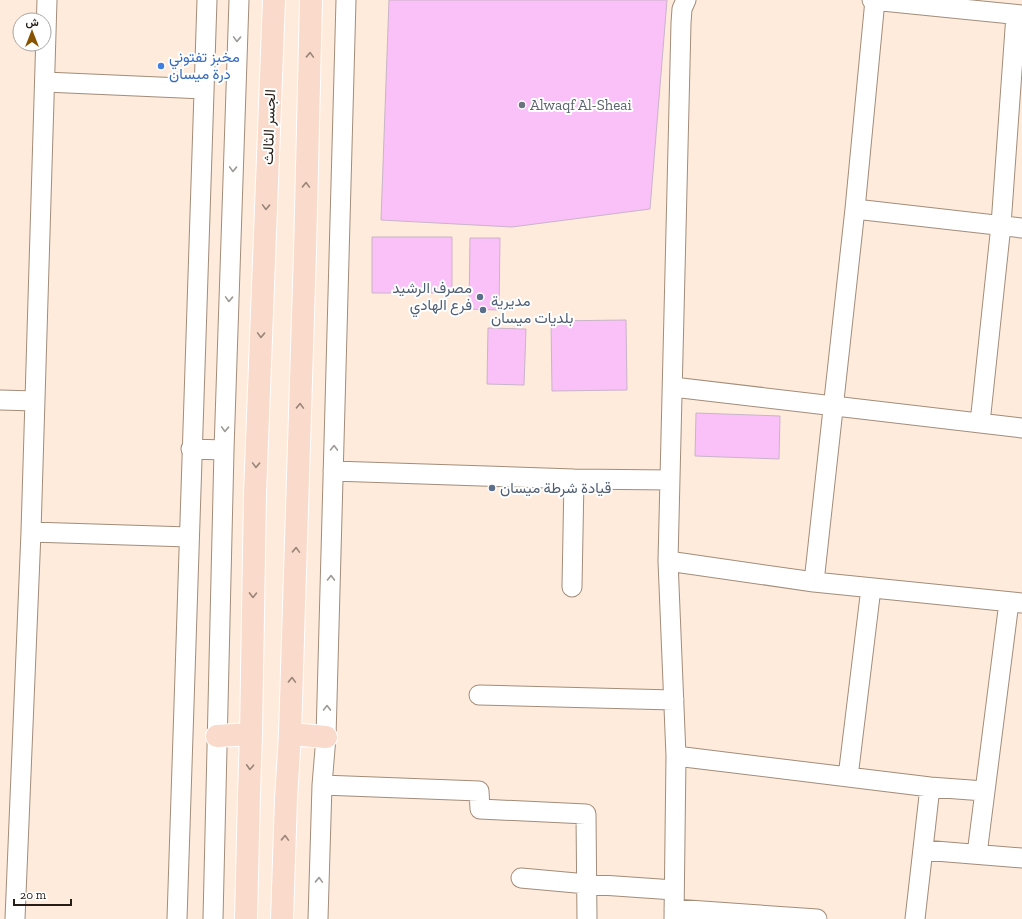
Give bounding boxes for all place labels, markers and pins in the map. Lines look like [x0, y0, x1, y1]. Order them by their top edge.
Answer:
place label: مخبز تفتوني درة ميسان [169, 48, 240, 83]
marker: مخبز تفتوني درة ميسان [156, 61, 166, 71]
place label: Alwaqf Al-Sheai [530, 96, 632, 114]
marker: Alwaqf Al-Sheai [517, 100, 527, 110]
place label: مصرف الرشيد فرع الهادي [392, 279, 472, 318]
marker: مصرف الرشيد فرع الهادي [475, 292, 485, 302]
place label: مديرية بلديات ميسان [491, 292, 573, 327]
marker: مديرية بلديات ميسان [478, 305, 488, 315]
place label: قيادة شرطة ميسان [500, 479, 612, 497]
marker: قيادة شرطة ميسان [487, 483, 497, 493]

